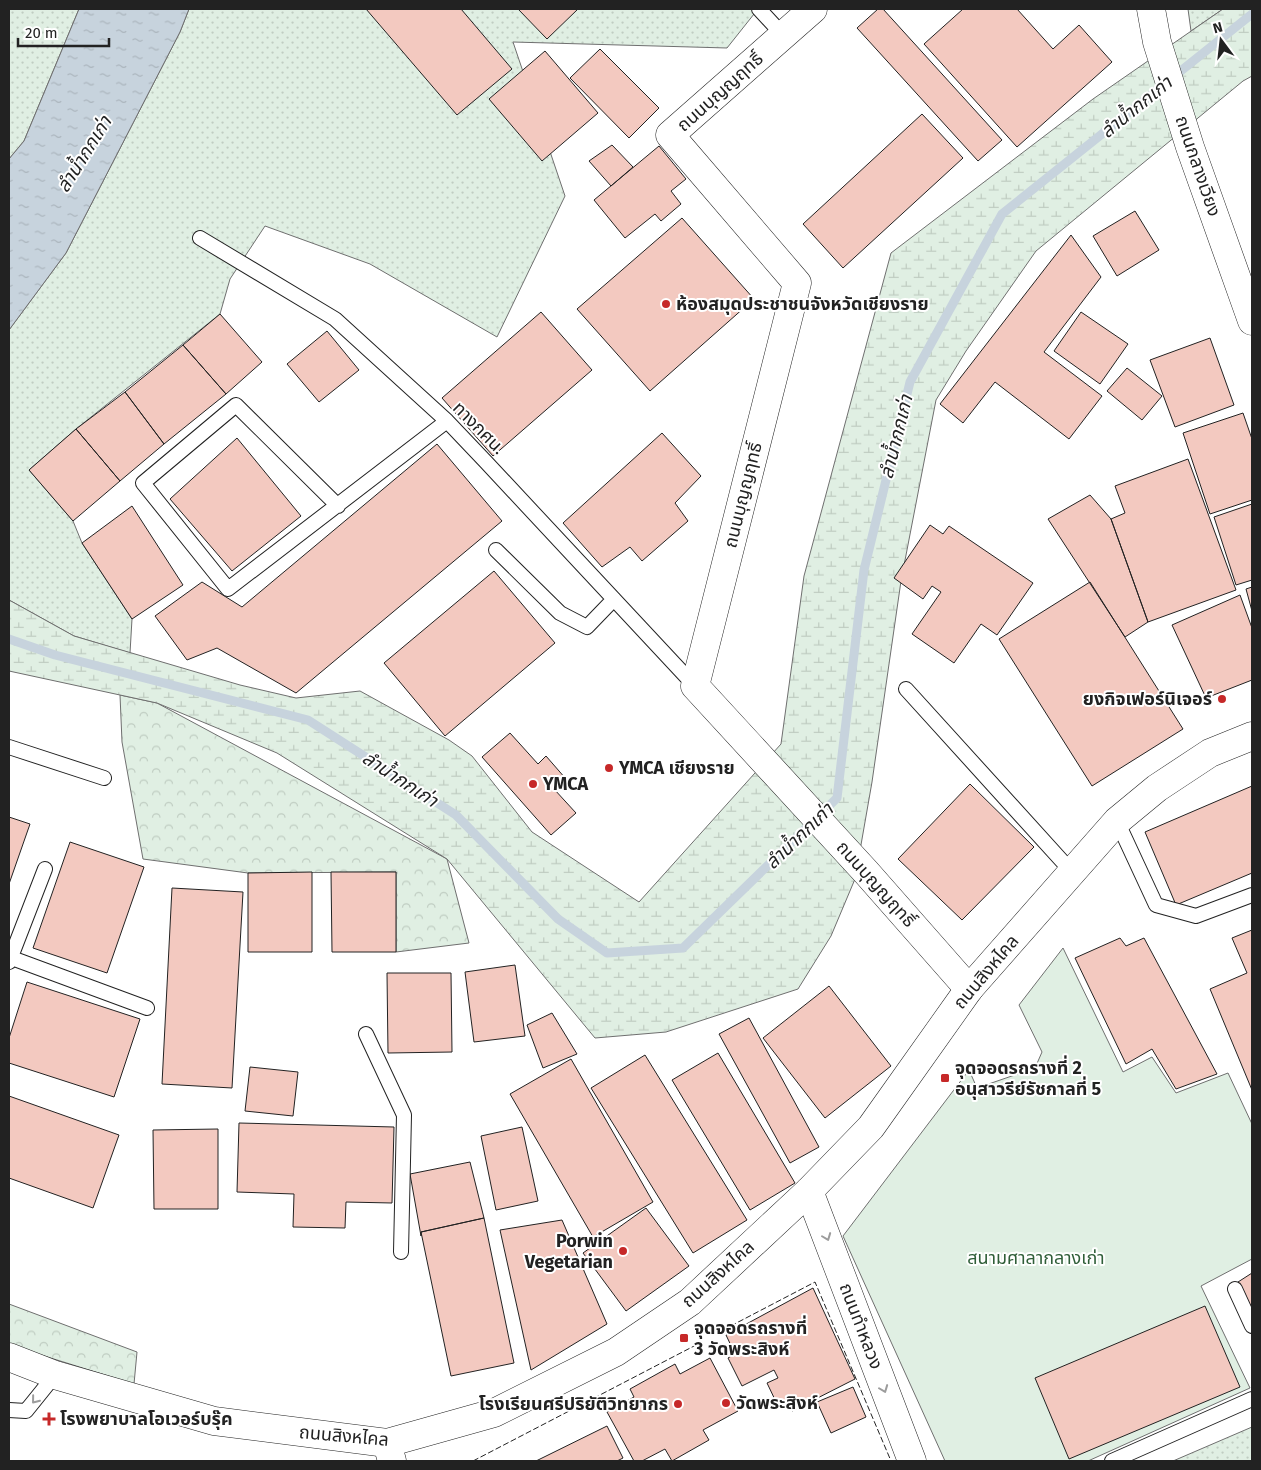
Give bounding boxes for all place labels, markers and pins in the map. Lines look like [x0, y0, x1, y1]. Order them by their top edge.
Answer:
place label: ห้องสมุดประชาชนจังหวัดเชียงราย [676, 293, 929, 315]
marker: ห้องสมุดประชาชนจังหวัดเชียงราย [660, 298, 672, 310]
place label: ยงกิจเฟอร์นิเจอร์ [1083, 688, 1212, 710]
marker: ยงกิจเฟอร์นิเจอร์ [1216, 693, 1228, 705]
place label: YMCA เชียงราย [618, 757, 735, 779]
marker: YMCA เชียงราย [603, 762, 615, 774]
place label: YMCA [542, 773, 589, 795]
marker: YMCA [527, 778, 539, 790]
place label: จุดจอดรถรางที่ 2 อนุสาวรีย์รัชกาลที่ 5 [955, 1055, 1102, 1100]
marker: จุดจอดรถรางที่ 2 อนุสาวรีย์รัชกาลที่ 5 [939, 1072, 951, 1084]
place label: Porwin Vegetarian [524, 1230, 613, 1273]
marker: Porwin Vegetarian [617, 1245, 629, 1257]
place label: จุดจอดรถรางที่ 3 วัดพระสิงห์ [693, 1315, 807, 1360]
marker: จุดจอดรถรางที่ 3 วัดพระสิงห์ [678, 1332, 690, 1344]
place label: วัดพระสิงห์ [736, 1392, 818, 1414]
place label: โรงเรียนศรีปริยัติวิทยากร [479, 1393, 668, 1415]
marker: วัดพระสิงห์ [720, 1397, 732, 1409]
marker: โรงเรียนศรีปริยัติวิทยากร [672, 1398, 684, 1410]
place label: โรงพยาบาลโอเวอร์บรุ๊ค [60, 1408, 233, 1430]
marker: โรงพยาบาลโอเวอร์บรุ๊ค [42, 1412, 56, 1426]

